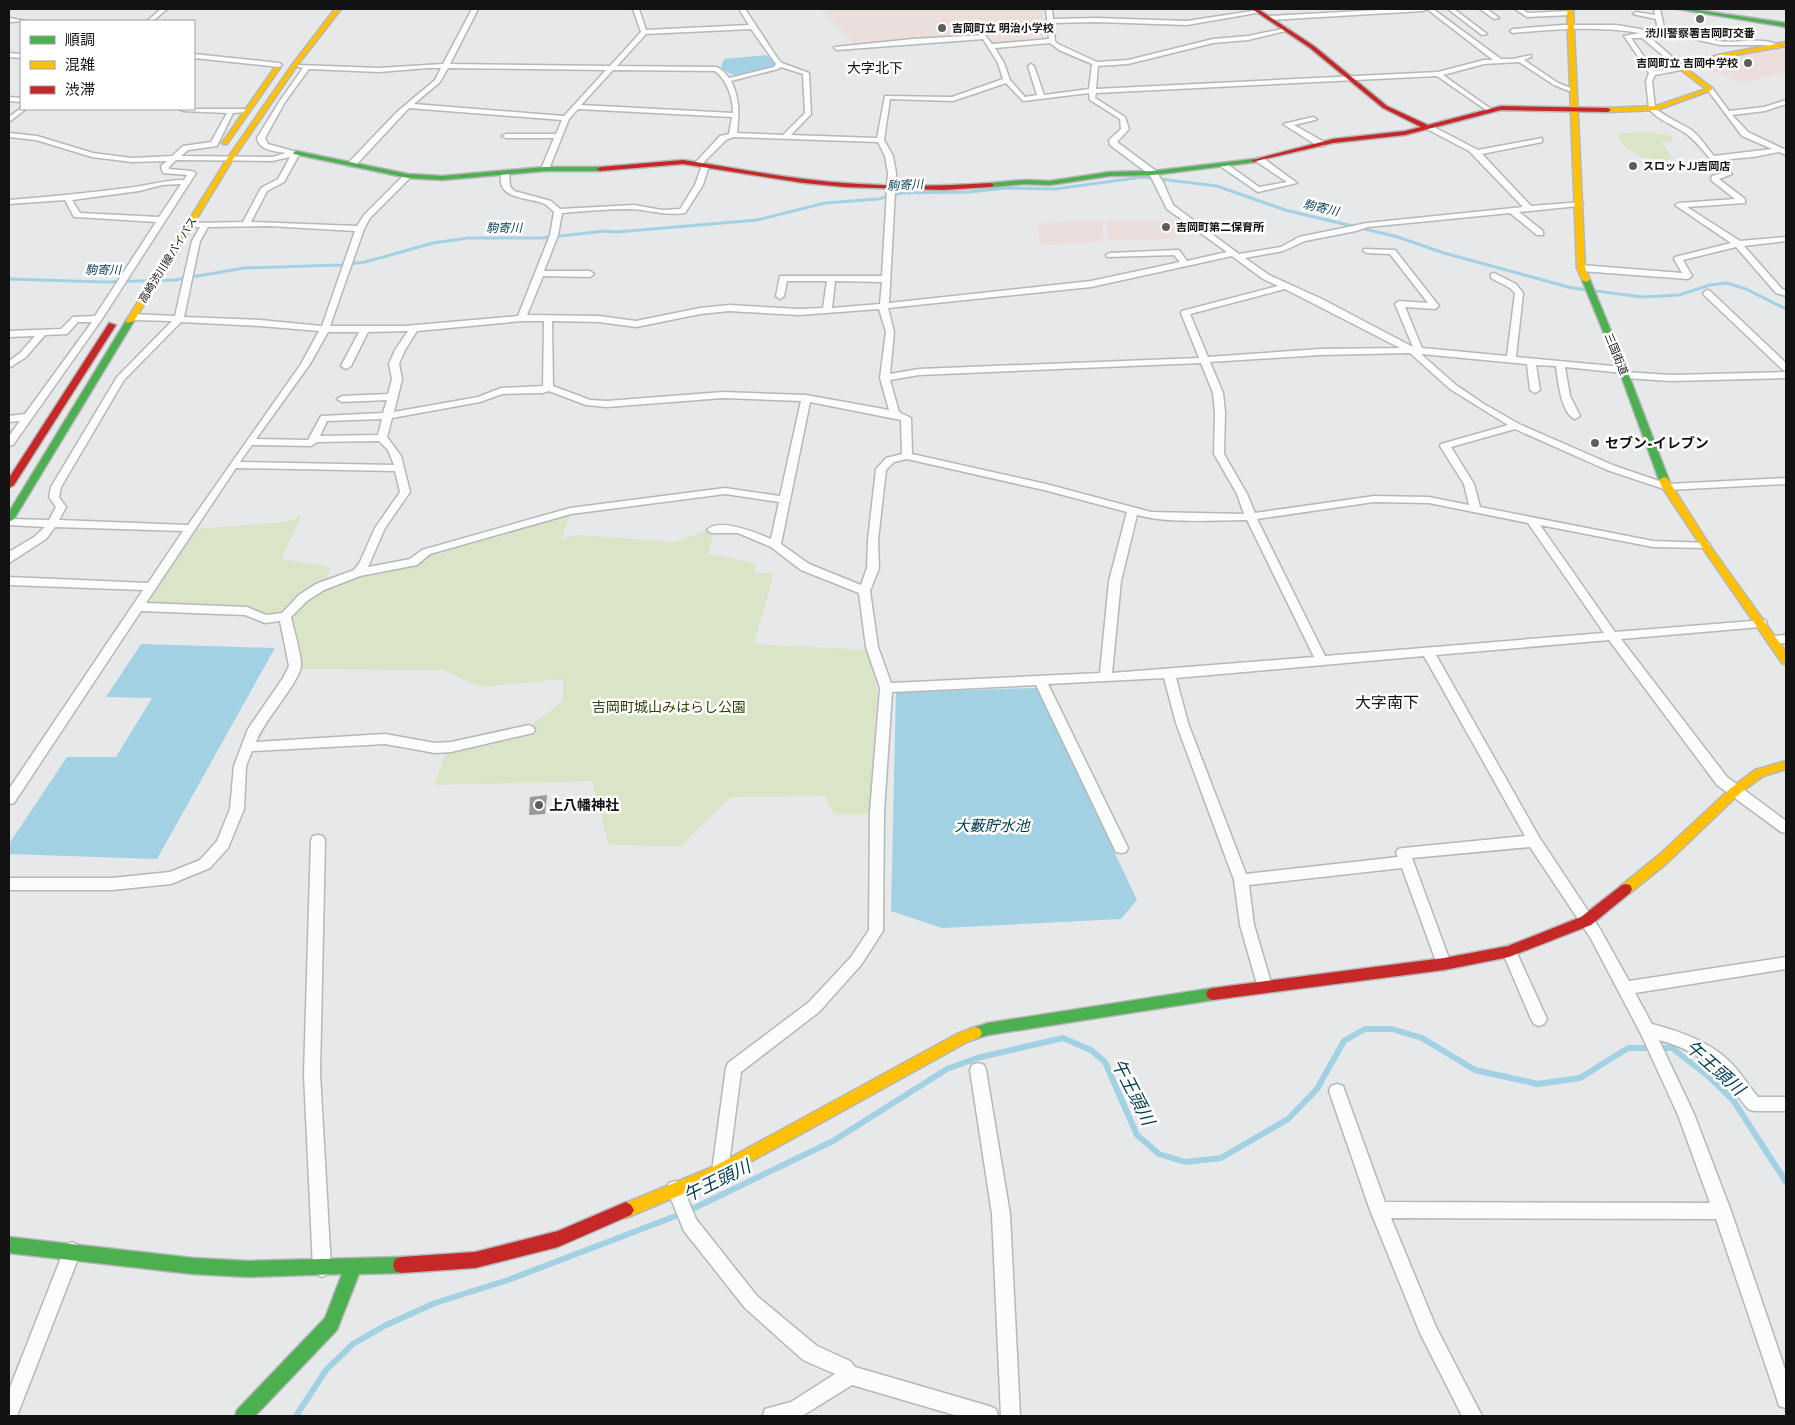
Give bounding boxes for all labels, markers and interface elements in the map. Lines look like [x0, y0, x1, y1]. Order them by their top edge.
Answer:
marker: 渋川警察署吉岡町交番 [1694, 13, 1706, 25]
legend [20, 20, 195, 110]
marker: 吉岡町立 明治小学校 [936, 22, 948, 34]
place label: 吉岡町立 明治小学校 [952, 22, 1054, 35]
place label: 渋川警察署吉岡町交番 [1645, 27, 1755, 40]
text: 順調 [65, 31, 95, 49]
text: 混雑 [65, 56, 95, 74]
place label: 吉岡町立 吉岡中学校 [1636, 57, 1738, 70]
marker: 吉岡町立 吉岡中学校 [1742, 57, 1754, 69]
district label: 大字北下 [847, 60, 903, 77]
text: 渋滞 [65, 81, 95, 99]
marker: スロットJJ吉岡店 [1627, 160, 1639, 172]
place label: スロットJJ吉岡店 [1643, 160, 1730, 173]
water label: 駒寄川 [887, 177, 925, 193]
water label: 駒寄川 [1302, 197, 1342, 219]
street label: 高崎渋川線バイパス [136, 215, 200, 305]
water label: 駒寄川 [486, 221, 524, 235]
marker: 吉岡町第二保育所 [1160, 221, 1172, 233]
place label: 吉岡町第二保育所 [1176, 221, 1264, 234]
water label: 駒寄川 [85, 263, 123, 277]
street label: 三国街道 [1602, 331, 1630, 377]
place label: セブン-イレブン [1605, 435, 1709, 452]
marker: セブン-イレブン [1589, 437, 1601, 449]
district label: 大字南下 [1355, 693, 1419, 713]
park label: 吉岡町城山みはらし公園 [592, 699, 746, 716]
place label: 上八幡神社 [549, 797, 619, 814]
marker: 上八幡神社 [533, 799, 545, 811]
water label: 大藪貯水池 [954, 817, 1031, 835]
water label: 午王頭川 [1681, 1036, 1751, 1102]
water label: 午王頭川 [1107, 1055, 1160, 1131]
water label: 午王頭川 [680, 1154, 756, 1207]

